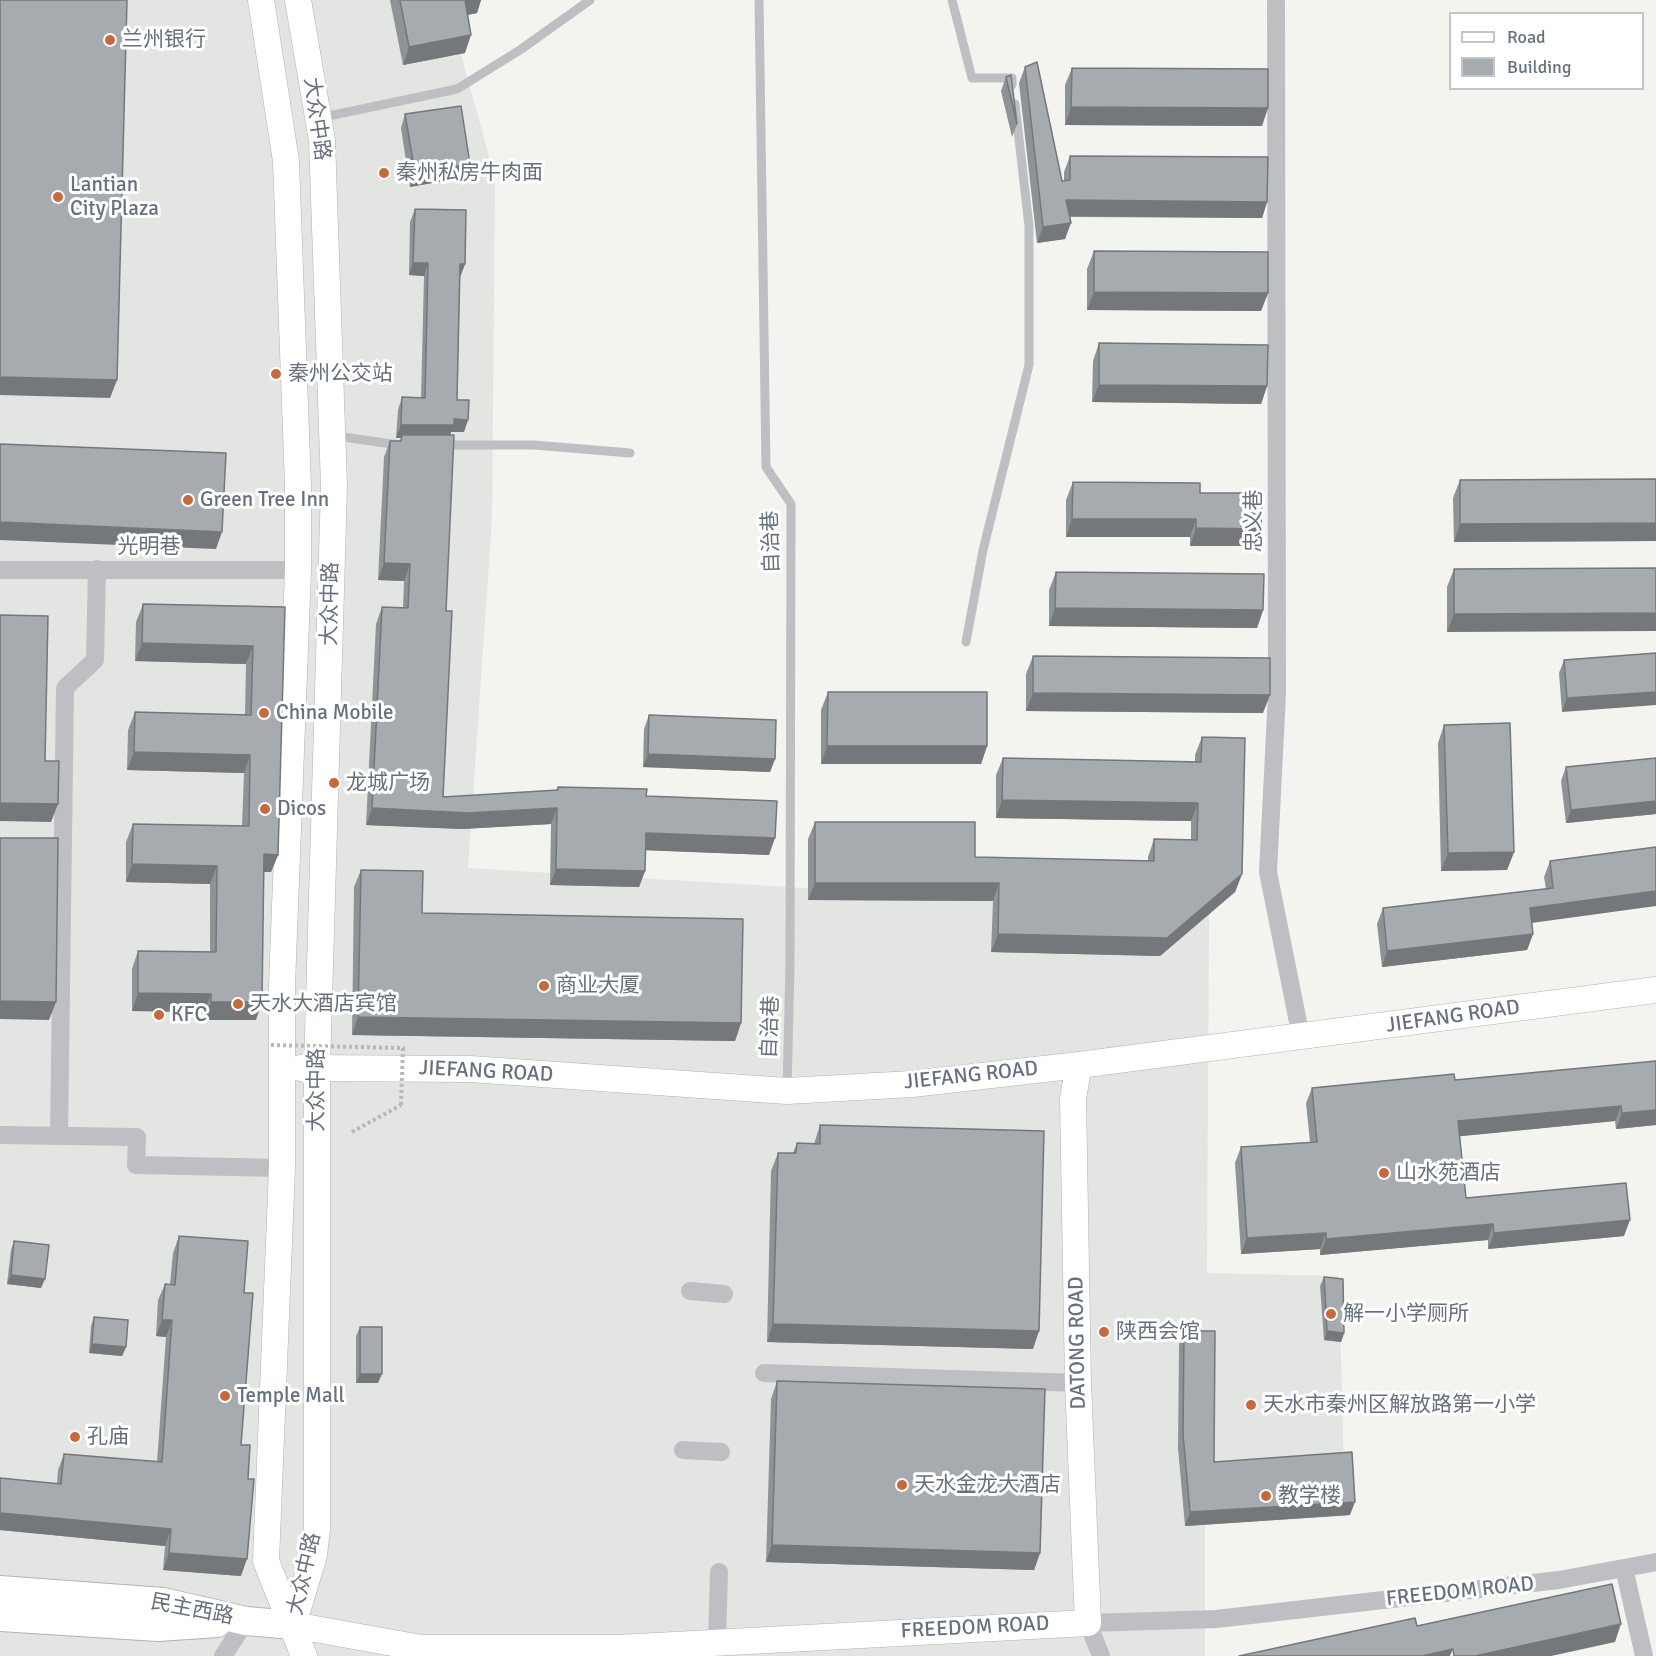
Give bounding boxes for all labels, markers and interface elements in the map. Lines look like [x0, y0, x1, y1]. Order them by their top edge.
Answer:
legend [1449, 12, 1644, 90]
text: Road [1507, 26, 1546, 48]
place label: 兰州银行 [122, 27, 206, 53]
marker: 兰州银行 [103, 33, 117, 47]
text: Building [1507, 56, 1571, 78]
street label: 大众中路 [298, 76, 334, 162]
place label: 秦州私房牛肉面 [396, 160, 543, 186]
marker: 秦州私房牛肉面 [377, 166, 391, 180]
place label: Lantian City Plaza [70, 172, 159, 222]
marker: Lantian City Plaza [51, 190, 65, 204]
place label: 秦州公交站 [288, 361, 393, 387]
marker: 秦州公交站 [269, 367, 283, 381]
place label: Green Tree Inn [200, 487, 329, 513]
street label: 忠义巷 [1241, 490, 1267, 552]
marker: Green Tree Inn [181, 493, 195, 507]
street label: 自治巷 [758, 510, 786, 574]
street label: 光明巷 [118, 534, 180, 560]
street label: 大众中路 [318, 562, 344, 646]
place label: China Mobile [276, 700, 394, 726]
marker: China Mobile [257, 706, 271, 720]
place label: 龙城广场 [346, 770, 430, 796]
marker: 龙城广场 [327, 776, 341, 790]
place label: Dicos [277, 796, 326, 822]
marker: Dicos [258, 802, 272, 816]
place label: 商业大厦 [556, 973, 640, 999]
marker: 商业大厦 [537, 979, 551, 993]
place label: 天水大酒店宾馆 [250, 991, 397, 1017]
street label: 自治巷 [757, 995, 785, 1059]
street label: JIEFANG ROAD [1385, 995, 1521, 1039]
marker: 天水大酒店宾馆 [231, 997, 245, 1011]
place label: KFC [171, 1002, 207, 1028]
marker: KFC [152, 1008, 166, 1022]
street label: 大众中路 [304, 1048, 330, 1132]
street label: JIEFANG ROAD [418, 1056, 554, 1088]
street label: JIEFANG ROAD [903, 1056, 1039, 1096]
place label: 山水苑酒店 [1396, 1160, 1501, 1186]
marker: 山水苑酒店 [1377, 1166, 1391, 1180]
street label: DATONG ROAD [1064, 1276, 1092, 1410]
place label: 解一小学厕所 [1343, 1301, 1469, 1327]
marker: 解一小学厕所 [1324, 1307, 1338, 1321]
place label: 陕西会馆 [1116, 1319, 1200, 1345]
marker: 陕西会馆 [1097, 1325, 1111, 1339]
place label: Temple Mall [237, 1383, 345, 1409]
marker: Temple Mall [218, 1389, 232, 1403]
place label: 天水市秦州区解放路第一小学 [1263, 1392, 1536, 1418]
marker: 天水市秦州区解放路第一小学 [1244, 1398, 1258, 1412]
place label: 孔庙 [87, 1424, 129, 1450]
marker: 孔庙 [68, 1430, 82, 1444]
place label: 天水金龙大酒店 [914, 1472, 1061, 1498]
marker: 天水金龙大酒店 [895, 1478, 909, 1492]
place label: 教学楼 [1278, 1483, 1341, 1509]
marker: 教学楼 [1259, 1489, 1273, 1503]
street label: 大众中路 [283, 1530, 327, 1618]
street label: FREEDOM ROAD [1385, 1572, 1535, 1612]
street label: 民主西路 [148, 1590, 236, 1630]
street label: FREEDOM ROAD [900, 1612, 1050, 1644]

